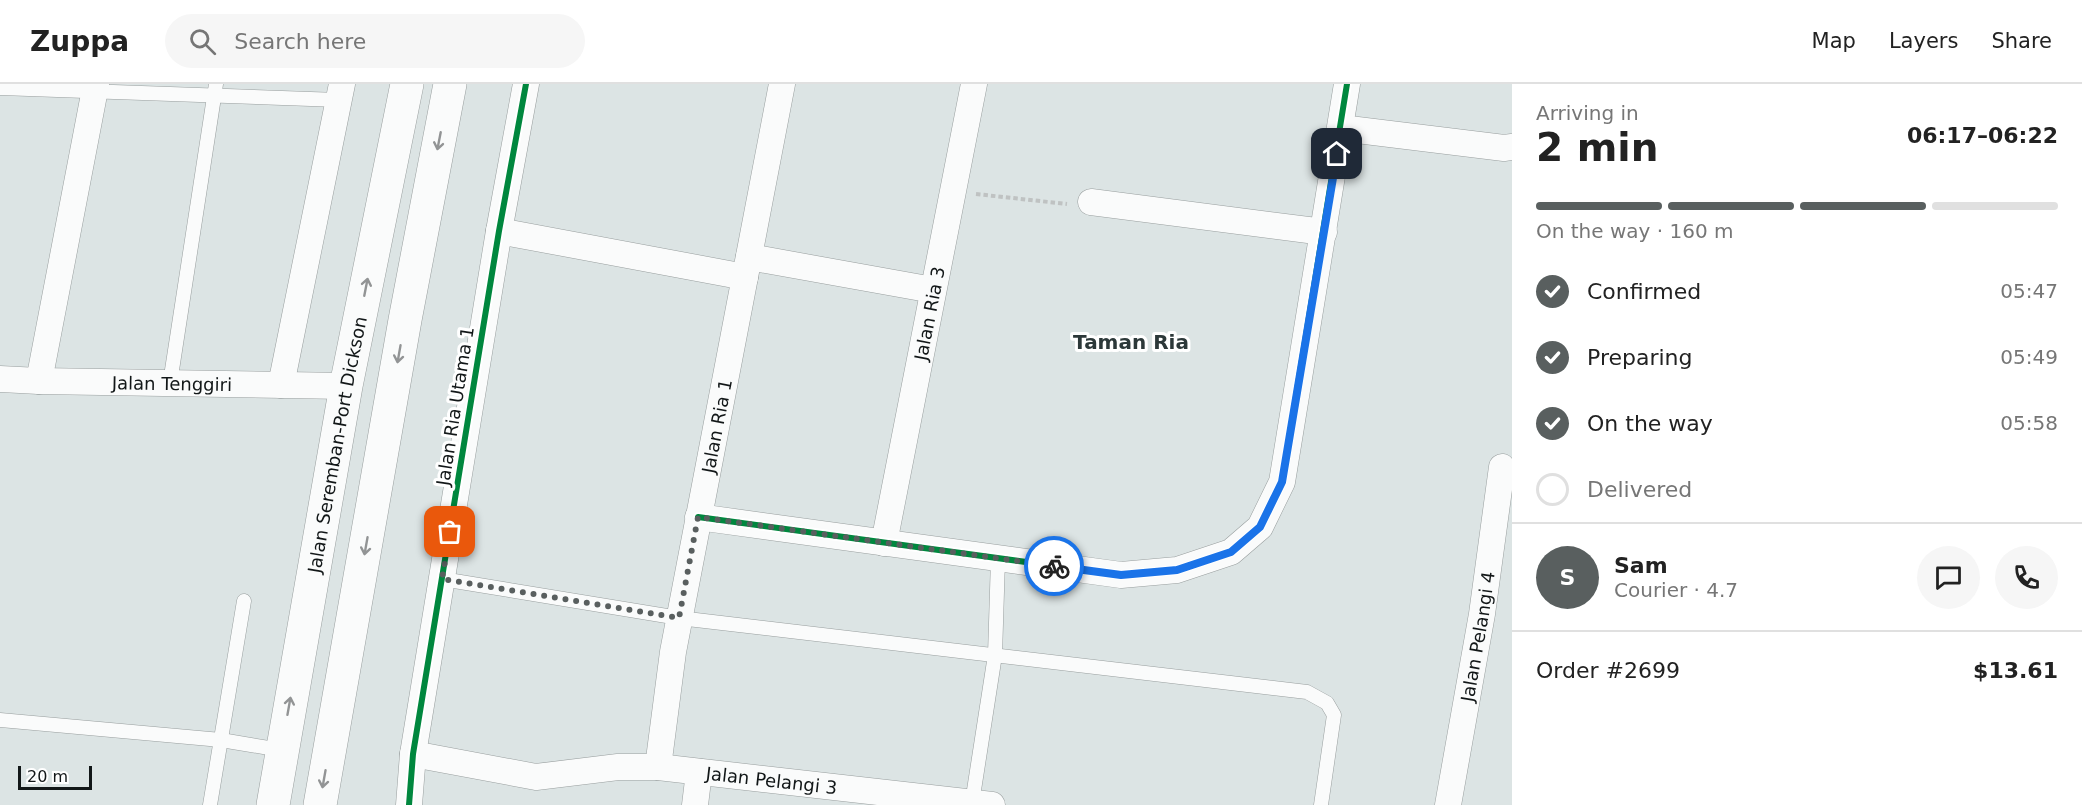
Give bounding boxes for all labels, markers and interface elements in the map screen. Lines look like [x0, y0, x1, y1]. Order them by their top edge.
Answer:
search box [165, 14, 585, 68]
text: Zuppa [30, 25, 129, 58]
icon: search [186, 25, 219, 58]
text: Search here [234, 29, 366, 54]
text: Map [1812, 29, 1856, 53]
text: Layers [1889, 29, 1958, 53]
text: Share [1991, 29, 2052, 53]
text: Arriving in [1536, 101, 1639, 125]
text: 06:17–06:22 [1907, 123, 2058, 148]
text: 2 min [1536, 125, 1658, 170]
pin [1311, 128, 1362, 179]
one-way arrow [433, 131, 444, 151]
icon: home [1320, 137, 1353, 170]
text: On the way · 160 m [1536, 219, 1734, 243]
street label: Jalan Ria 3 [909, 265, 948, 363]
icon: check [1536, 275, 1569, 308]
one-way arrow [361, 278, 372, 297]
text: Confirmed [1587, 279, 1701, 304]
text: 05:47 [2000, 279, 2058, 303]
street label: Jalan Seremban-Port Dickson [303, 314, 370, 576]
street label: Jalan Ria Utama 1 [432, 325, 478, 488]
district label: Taman Ria [1073, 330, 1189, 354]
icon: check [1536, 341, 1569, 374]
one-way arrow [394, 343, 405, 363]
text: Preparing [1587, 345, 1693, 370]
text: 05:49 [2000, 345, 2058, 369]
street label: Jalan Tenggiri [111, 372, 232, 395]
street label: Jalan Ria 1 [697, 377, 736, 476]
icon: check [1536, 407, 1569, 440]
text: On the way [1587, 411, 1713, 436]
text: 05:58 [2000, 411, 2058, 435]
text: Delivered [1587, 477, 1692, 502]
pin [424, 506, 475, 557]
icon: bag [433, 515, 466, 548]
one-way arrow [360, 535, 371, 555]
courier [1024, 536, 1084, 596]
button: chat [1917, 546, 1980, 609]
button: phone [1995, 546, 2058, 609]
icon: bike [1038, 550, 1071, 583]
text: Sam [1614, 553, 1668, 578]
text: S [1560, 565, 1575, 590]
street label: Jalan Pelangi 4 [1456, 570, 1498, 704]
text: Courier · 4.7 [1614, 578, 1738, 602]
text: Order #2699 [1536, 658, 1680, 683]
text: $13.61 [1973, 658, 2058, 683]
one-way arrow [284, 696, 295, 716]
street label: Jalan Pelangi 3 [704, 762, 838, 798]
scale bar [18, 763, 92, 790]
text: 20 m [27, 767, 68, 786]
one-way arrow [319, 769, 330, 789]

